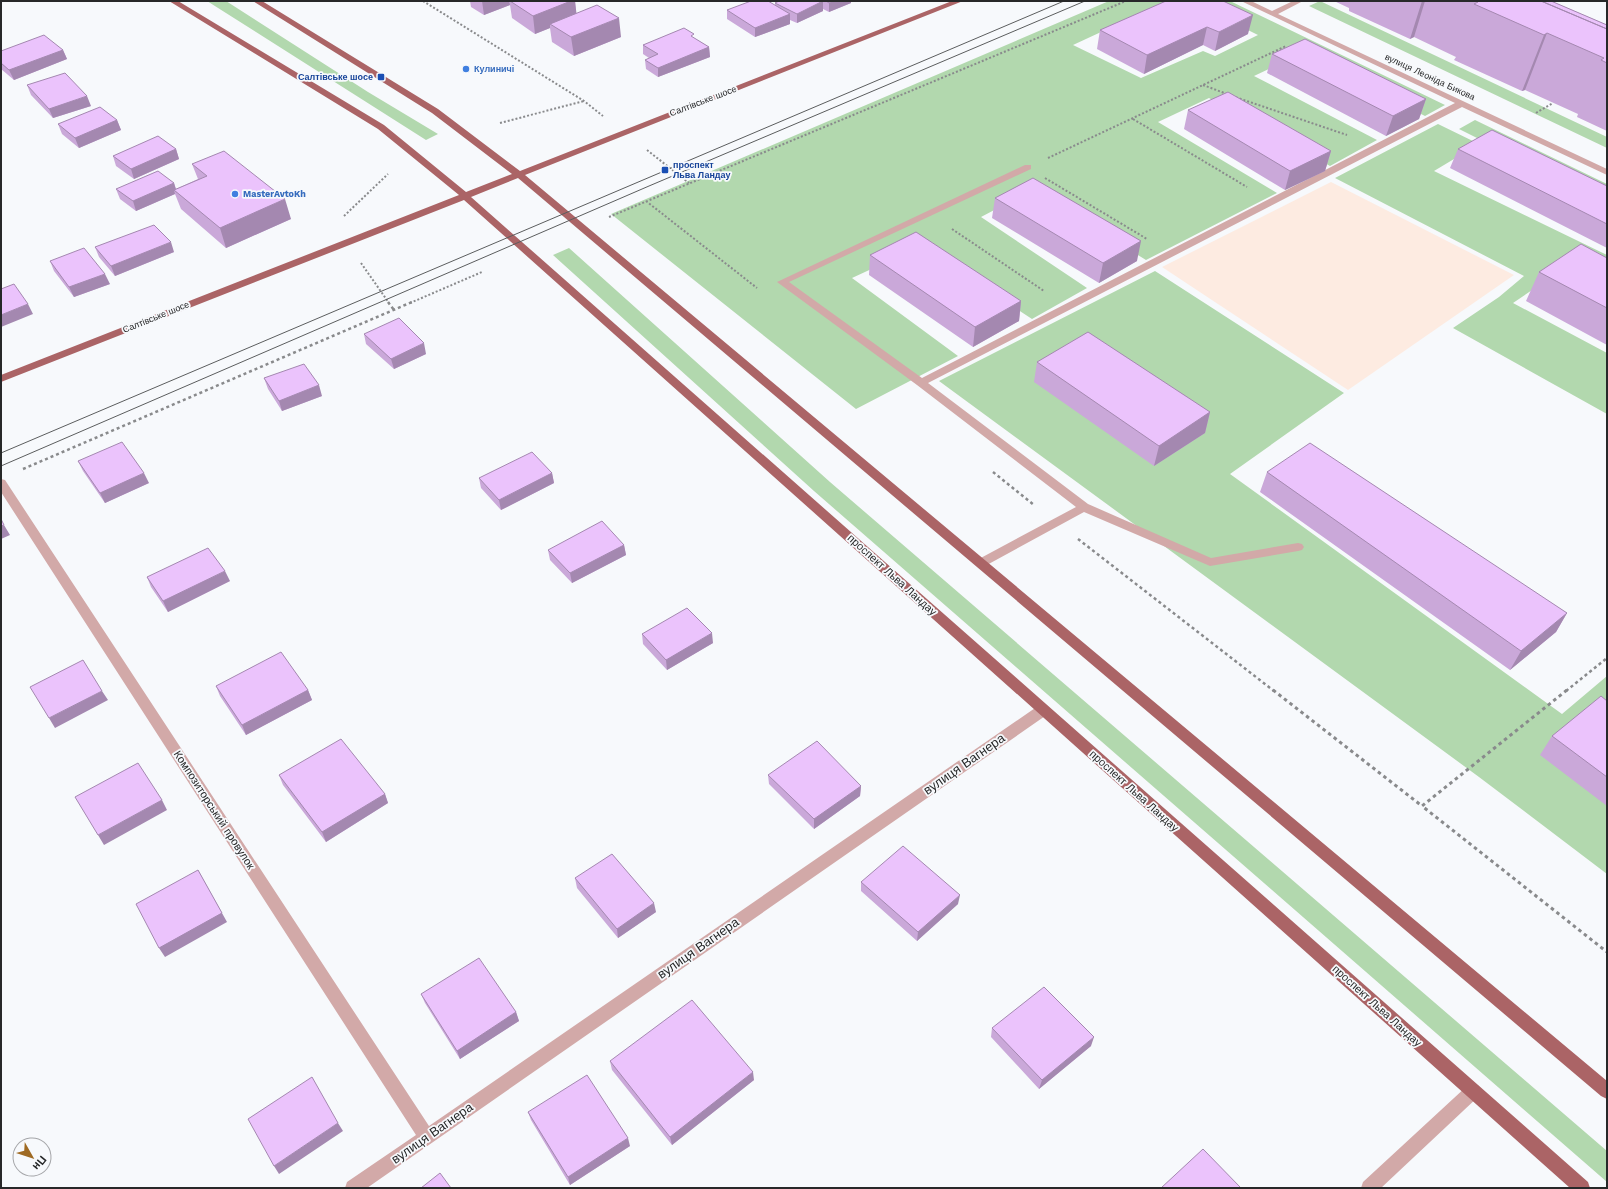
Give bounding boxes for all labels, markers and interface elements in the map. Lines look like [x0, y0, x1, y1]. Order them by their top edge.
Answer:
street label: вулиця Леоніда Бикова [1383, 52, 1477, 102]
marker: Кулиничі [461, 64, 471, 74]
place label: Кулиничі [474, 64, 514, 74]
place label: Салтівське шосе [298, 72, 373, 82]
marker: Салтівське шосе [376, 72, 386, 82]
street label: Салтівське шосе [668, 84, 738, 118]
place label: проспект Льва Ландау [673, 160, 731, 180]
marker: проспект Льва Ландау [660, 165, 670, 175]
marker: MasterAvtoKh [230, 189, 240, 199]
place label: MasterAvtoKh [243, 189, 306, 199]
street label: Салтівське шосе [121, 299, 191, 335]
street label: проспект Льва Ландау [845, 532, 940, 619]
street label: вулиця Вагнера [920, 730, 1008, 798]
street label: Композиторський провулок [171, 748, 257, 872]
street label: проспект Льва Ландау [1087, 748, 1182, 835]
street label: вулиця Вагнера [654, 914, 742, 982]
street label: проспект Льва Ландау [1330, 963, 1425, 1050]
street label: вулиця Вагнера [388, 1099, 476, 1167]
north arrow [12, 1137, 52, 1177]
text: Пн [30, 1153, 49, 1173]

